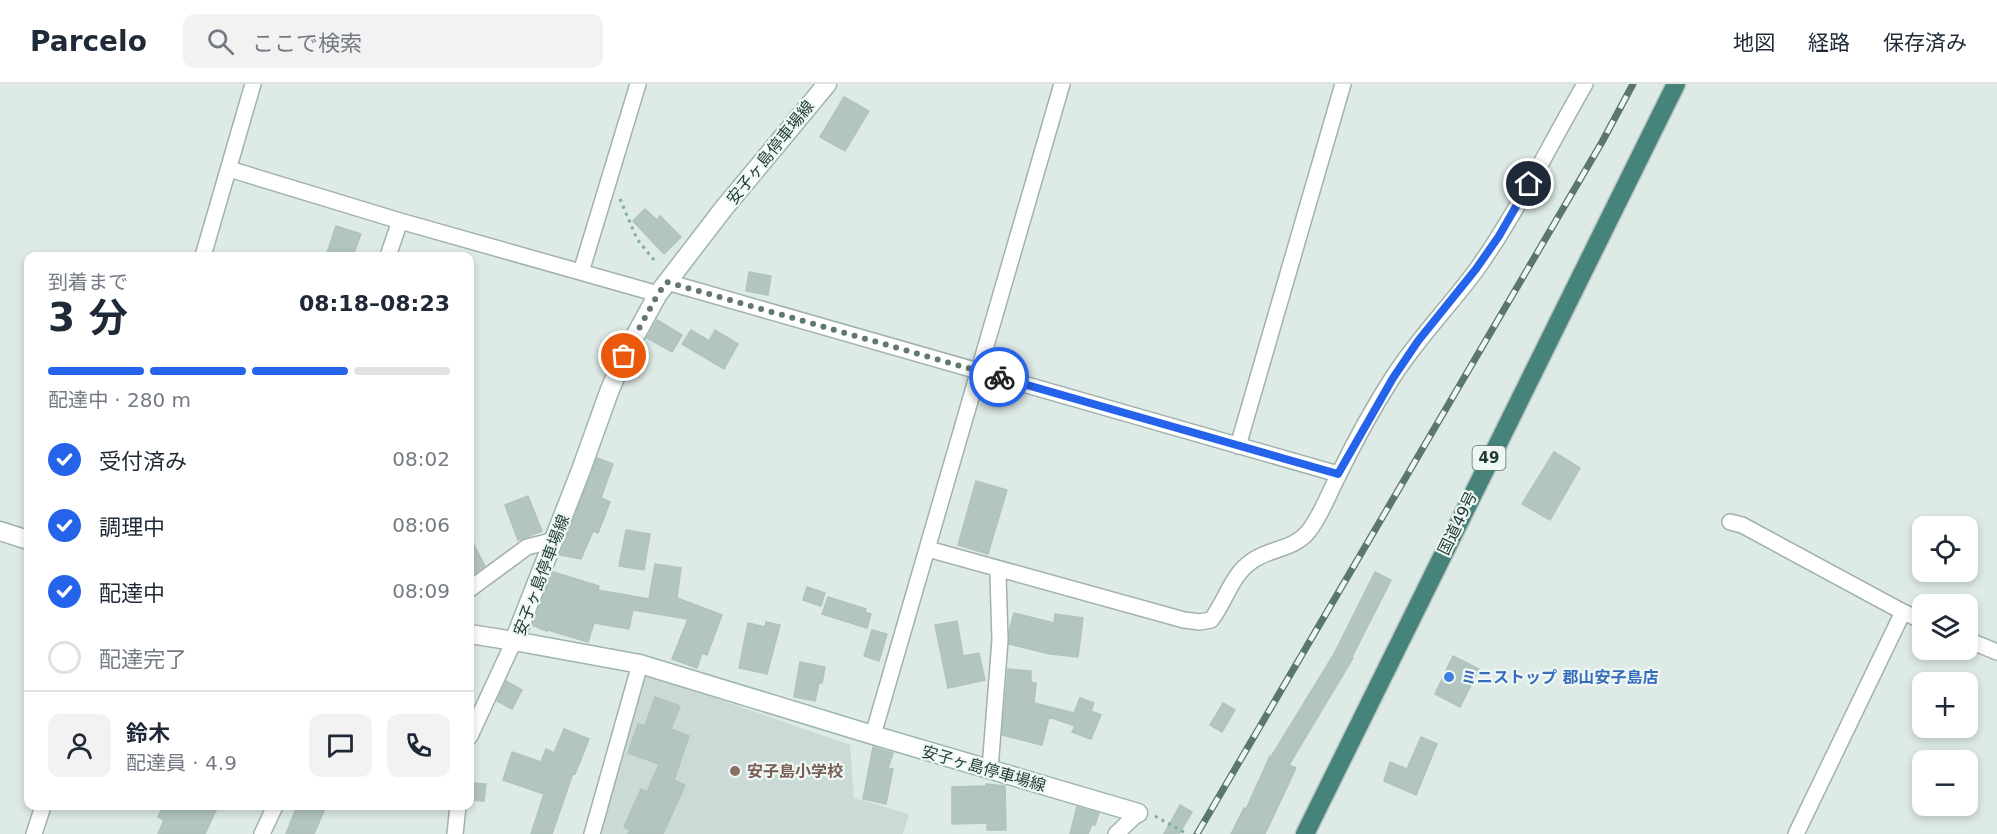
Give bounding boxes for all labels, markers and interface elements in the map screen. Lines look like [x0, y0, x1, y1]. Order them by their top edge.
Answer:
search box [183, 14, 603, 68]
text: Parcelo [30, 25, 147, 58]
icon: search [204, 25, 237, 58]
text: ここで検索 [252, 31, 362, 56]
text: 地図 [1733, 31, 1775, 55]
text: 経路 [1808, 31, 1850, 55]
text: 保存済み [1883, 31, 1967, 55]
street label: 安子ヶ島停車場線 [723, 97, 818, 208]
pin [1503, 158, 1554, 209]
icon: home [1512, 167, 1545, 200]
text: 到着まで [48, 270, 128, 294]
text: 08:18–08:23 [299, 291, 450, 316]
text: 3 分 [48, 295, 128, 340]
pin [598, 330, 649, 381]
icon: bag [607, 339, 640, 372]
courier [969, 347, 1029, 407]
icon: bike [983, 361, 1016, 394]
text: 配達中 · 280 m [48, 388, 191, 412]
icon: check [48, 443, 81, 476]
road number: 49 [1472, 446, 1506, 470]
text: 08:02 [392, 447, 450, 471]
text: 受付済み [99, 449, 187, 474]
street label: 国道49号 [1434, 488, 1481, 558]
icon: check [48, 509, 81, 542]
street label: 安子ヶ島停車場線 [510, 512, 573, 638]
text: 08:06 [392, 513, 450, 537]
text: 調理中 [99, 515, 165, 540]
map controls [1912, 516, 1978, 816]
button: locate [1912, 516, 1978, 582]
icon: check [48, 575, 81, 608]
text: 08:09 [392, 579, 450, 603]
text: 配達中 [99, 581, 165, 606]
button: layers [1912, 594, 1978, 660]
text: 配達完了 [99, 647, 187, 672]
place label: ミニストップ 郡山安子島店 [1461, 668, 1659, 687]
marker: ミニストップ 郡山安子島店 [1442, 670, 1456, 684]
button: + [1912, 672, 1978, 738]
button: person [48, 714, 111, 777]
button: chat [309, 714, 372, 777]
button: phone [387, 714, 450, 777]
text: 鈴木 [126, 721, 170, 746]
street label: 安子ヶ島停車場線 [920, 742, 1048, 795]
button: − [1912, 750, 1978, 816]
text: 配達員 · 4.9 [126, 751, 237, 775]
place label: 安子島小学校 [747, 762, 843, 781]
marker: 安子島小学校 [728, 764, 742, 778]

